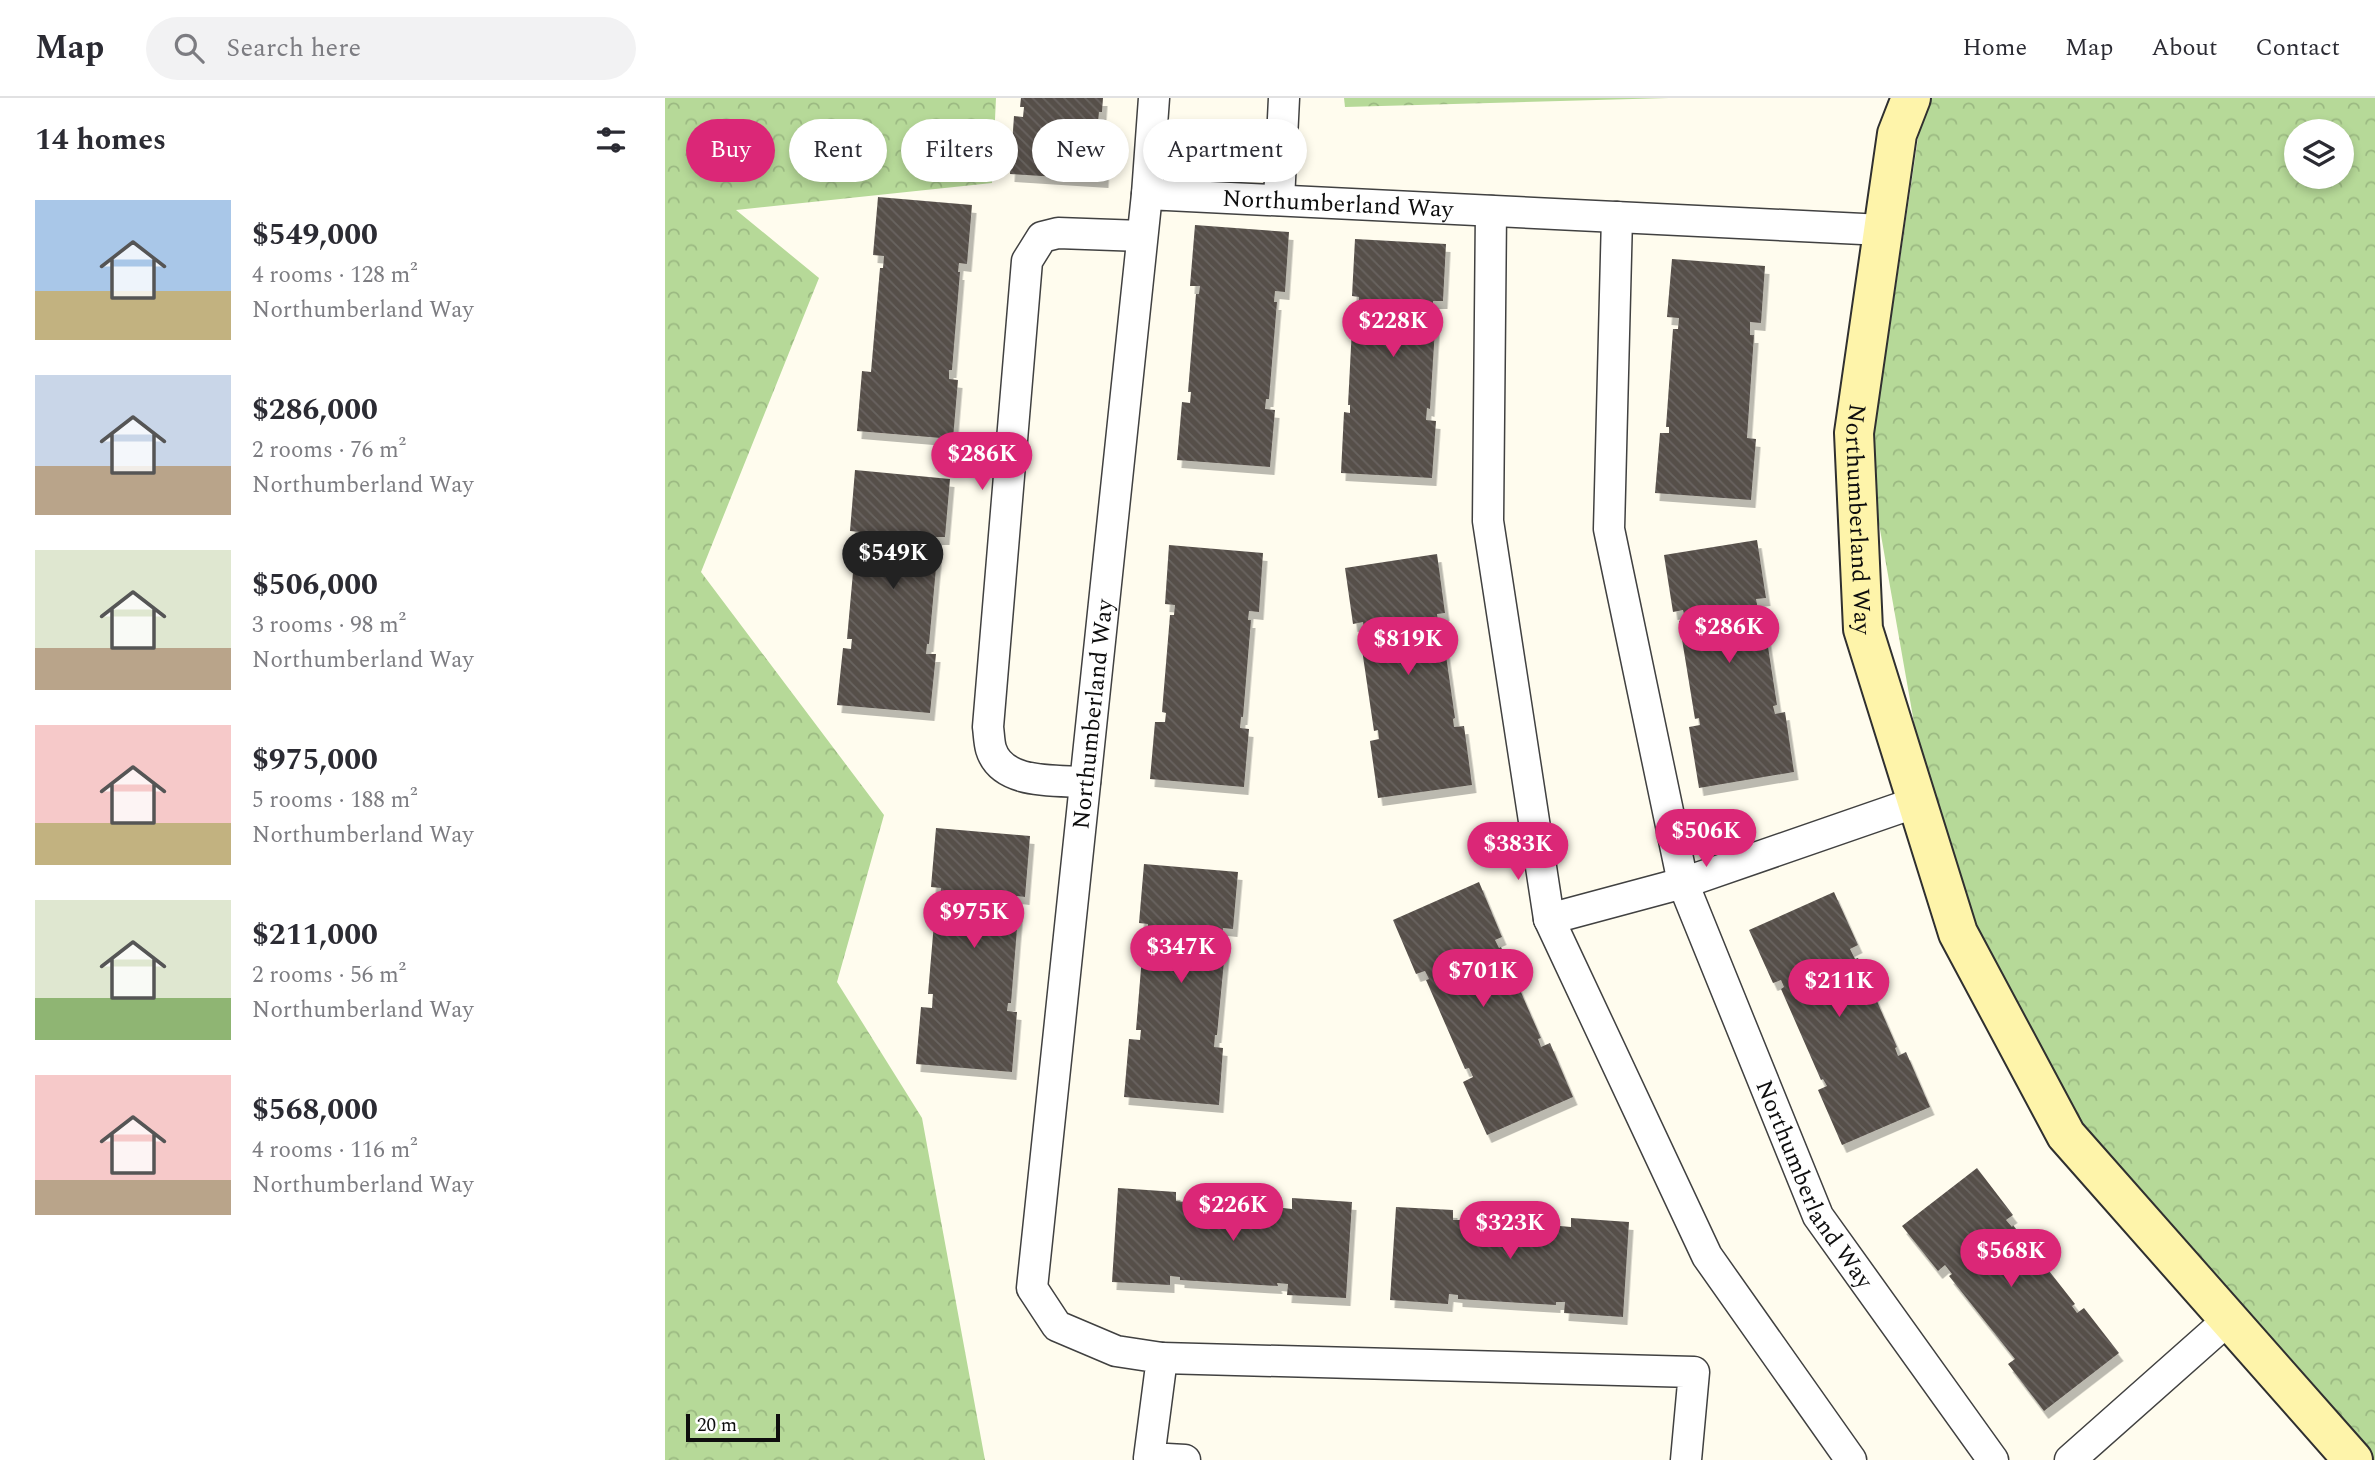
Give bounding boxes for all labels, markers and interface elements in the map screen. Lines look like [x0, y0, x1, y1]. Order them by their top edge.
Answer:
search box [146, 17, 636, 80]
text: Map [35, 23, 104, 73]
text: Search here [226, 28, 361, 68]
icon: search [170, 29, 208, 67]
text: Home [1962, 30, 2027, 66]
text: Map [2065, 30, 2113, 66]
text: About [2151, 30, 2217, 66]
text: Contact [2255, 30, 2340, 66]
text: 14 homes [35, 117, 166, 163]
chip: Buy [686, 119, 775, 182]
chip: Rent [789, 119, 887, 182]
chip: Filters [901, 119, 1018, 182]
chip: New [1032, 119, 1129, 182]
chip: Apartment [1143, 119, 1307, 182]
map controls [2284, 119, 2354, 189]
button: layers [2284, 119, 2354, 189]
icon: filters [592, 121, 630, 159]
street label: Northumberland Way [1221, 181, 1456, 228]
text: $549,000 [252, 212, 378, 258]
icon: home [91, 228, 175, 312]
text: 4 rooms · 128 m² [252, 258, 418, 293]
text: Northumberland Way [252, 293, 473, 328]
pin: $228K [1344, 300, 1442, 359]
text: $228K [1358, 304, 1428, 339]
text: $286,000 [252, 387, 378, 433]
street label: Northumberland Way [1835, 401, 1880, 637]
icon: home [91, 403, 175, 487]
pin: $286K [933, 432, 1031, 492]
text: 2 rooms · 76 m² [252, 433, 406, 468]
text: $286K [947, 437, 1017, 472]
text: Northumberland Way [252, 468, 473, 503]
pin: $549K [844, 532, 942, 591]
text: $549K [858, 536, 928, 571]
text: $506,000 [252, 562, 378, 608]
icon: home [91, 578, 175, 662]
street label: Northumberland Way [1063, 596, 1123, 831]
pin: $286K [1680, 606, 1778, 665]
text: 3 rooms · 98 m² [252, 608, 406, 643]
text: $286K [1694, 610, 1764, 645]
pin: $819K [1359, 618, 1457, 677]
text: $819K [1373, 622, 1443, 657]
text: Northumberland Way [252, 643, 473, 678]
text: $975,000 [252, 737, 378, 783]
icon: home [91, 753, 175, 837]
text: 5 rooms · 188 m² [252, 783, 418, 818]
pin: $506K [1657, 810, 1755, 869]
text: $506K [1671, 814, 1741, 849]
text: Northumberland Way [252, 818, 473, 853]
pin: $383K [1469, 822, 1567, 882]
text: $383K [1483, 827, 1553, 862]
pin: $975K [925, 890, 1023, 950]
text: $975K [939, 895, 1009, 930]
text: $211,000 [252, 912, 378, 958]
pin: $347K [1132, 926, 1230, 985]
icon: home [91, 928, 175, 1012]
text: $347K [1146, 930, 1216, 965]
pin: $701K [1434, 950, 1532, 1009]
text: $701K [1448, 954, 1518, 989]
text: 2 rooms · 56 m² [252, 958, 406, 993]
pin: $211K [1790, 960, 1888, 1019]
text: $211K [1804, 964, 1874, 999]
text: Northumberland Way [252, 993, 473, 1028]
street label: Northumberland Way [1746, 1075, 1883, 1298]
text: $568,000 [252, 1087, 378, 1133]
icon: home [91, 1103, 175, 1187]
text: 4 rooms · 116 m² [252, 1133, 418, 1168]
text: Northumberland Way [252, 1168, 473, 1203]
pin: $226K [1184, 1184, 1282, 1243]
text: $226K [1198, 1188, 1268, 1223]
pin: $323K [1461, 1202, 1559, 1261]
text: $323K [1475, 1206, 1545, 1241]
pin: $568K [1962, 1230, 2060, 1289]
text: $568K [1976, 1234, 2046, 1269]
scale bar [686, 1411, 781, 1443]
text: 20 m [697, 1411, 737, 1440]

